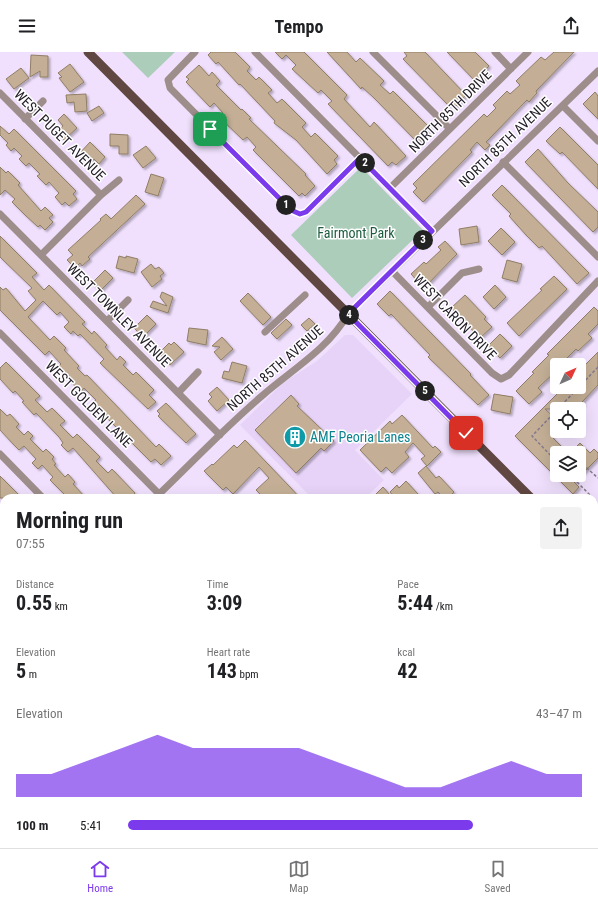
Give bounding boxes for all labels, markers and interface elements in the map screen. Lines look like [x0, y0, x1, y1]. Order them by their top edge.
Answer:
icon: menu [16, 15, 38, 37]
icon: share [560, 15, 582, 37]
text: Tempo [275, 16, 323, 37]
street label: NORTH 85TH DRIVE [405, 66, 495, 156]
street label: WEST PUGET AVENUE [11, 86, 109, 184]
street label: NORTH 85TH AVENUE [456, 94, 554, 190]
pin [193, 112, 227, 146]
icon: arrive [199, 118, 221, 140]
pin: 2 [355, 153, 375, 173]
text: 2 [362, 156, 368, 169]
pin: 1 [276, 195, 296, 215]
text: 1 [283, 198, 289, 211]
park label: Fairmont Park [317, 225, 395, 241]
pin: 3 [413, 230, 433, 250]
text: 3 [420, 233, 426, 246]
street label: WEST TOWNLEY AVENUE [64, 260, 174, 370]
street label: WEST CARON DRIVE [410, 271, 500, 363]
pin: 4 [339, 305, 359, 325]
text: 4 [346, 308, 352, 321]
street label: NORTH 85TH AVENUE [224, 322, 326, 414]
street label: WEST GOLDEN LANE [42, 357, 136, 451]
north arrow [550, 358, 586, 394]
map controls [550, 358, 586, 482]
pin: 5 [415, 381, 435, 401]
text: 5 [422, 384, 428, 397]
button: locate [550, 402, 586, 438]
pin [449, 416, 483, 450]
icon: check [455, 422, 477, 444]
building icon: AMF Peoria Lanes [282, 424, 308, 450]
place label: AMF Peoria Lanes [310, 429, 410, 445]
button: layers [550, 446, 586, 482]
button: share [540, 507, 582, 549]
text: Morning run [16, 508, 123, 533]
text: 07:55 [16, 536, 45, 551]
text: Distance [16, 578, 54, 591]
text: Time [207, 578, 228, 591]
text: Pace [397, 578, 419, 591]
text: 0.55 [16, 591, 52, 615]
text: 3:09 [207, 591, 242, 615]
text: 5:44 [397, 591, 433, 615]
text: km [52, 600, 68, 613]
text: /km [433, 600, 453, 613]
text: Elevation [16, 646, 56, 659]
text: Heart rate [207, 646, 250, 659]
text: kcal [397, 646, 415, 659]
text: 5 [16, 659, 26, 683]
text: 143 [207, 659, 237, 683]
text: 42 [397, 659, 418, 683]
text: m [26, 668, 37, 681]
text: bpm [237, 668, 259, 681]
text: Elevation [16, 706, 63, 721]
text: 43–47 m [536, 706, 582, 721]
text: 100 m [16, 818, 48, 833]
text: 5:41 [80, 818, 102, 833]
tab: Home [87, 858, 113, 895]
tab: Map [288, 858, 310, 895]
tab: Saved [485, 858, 511, 895]

